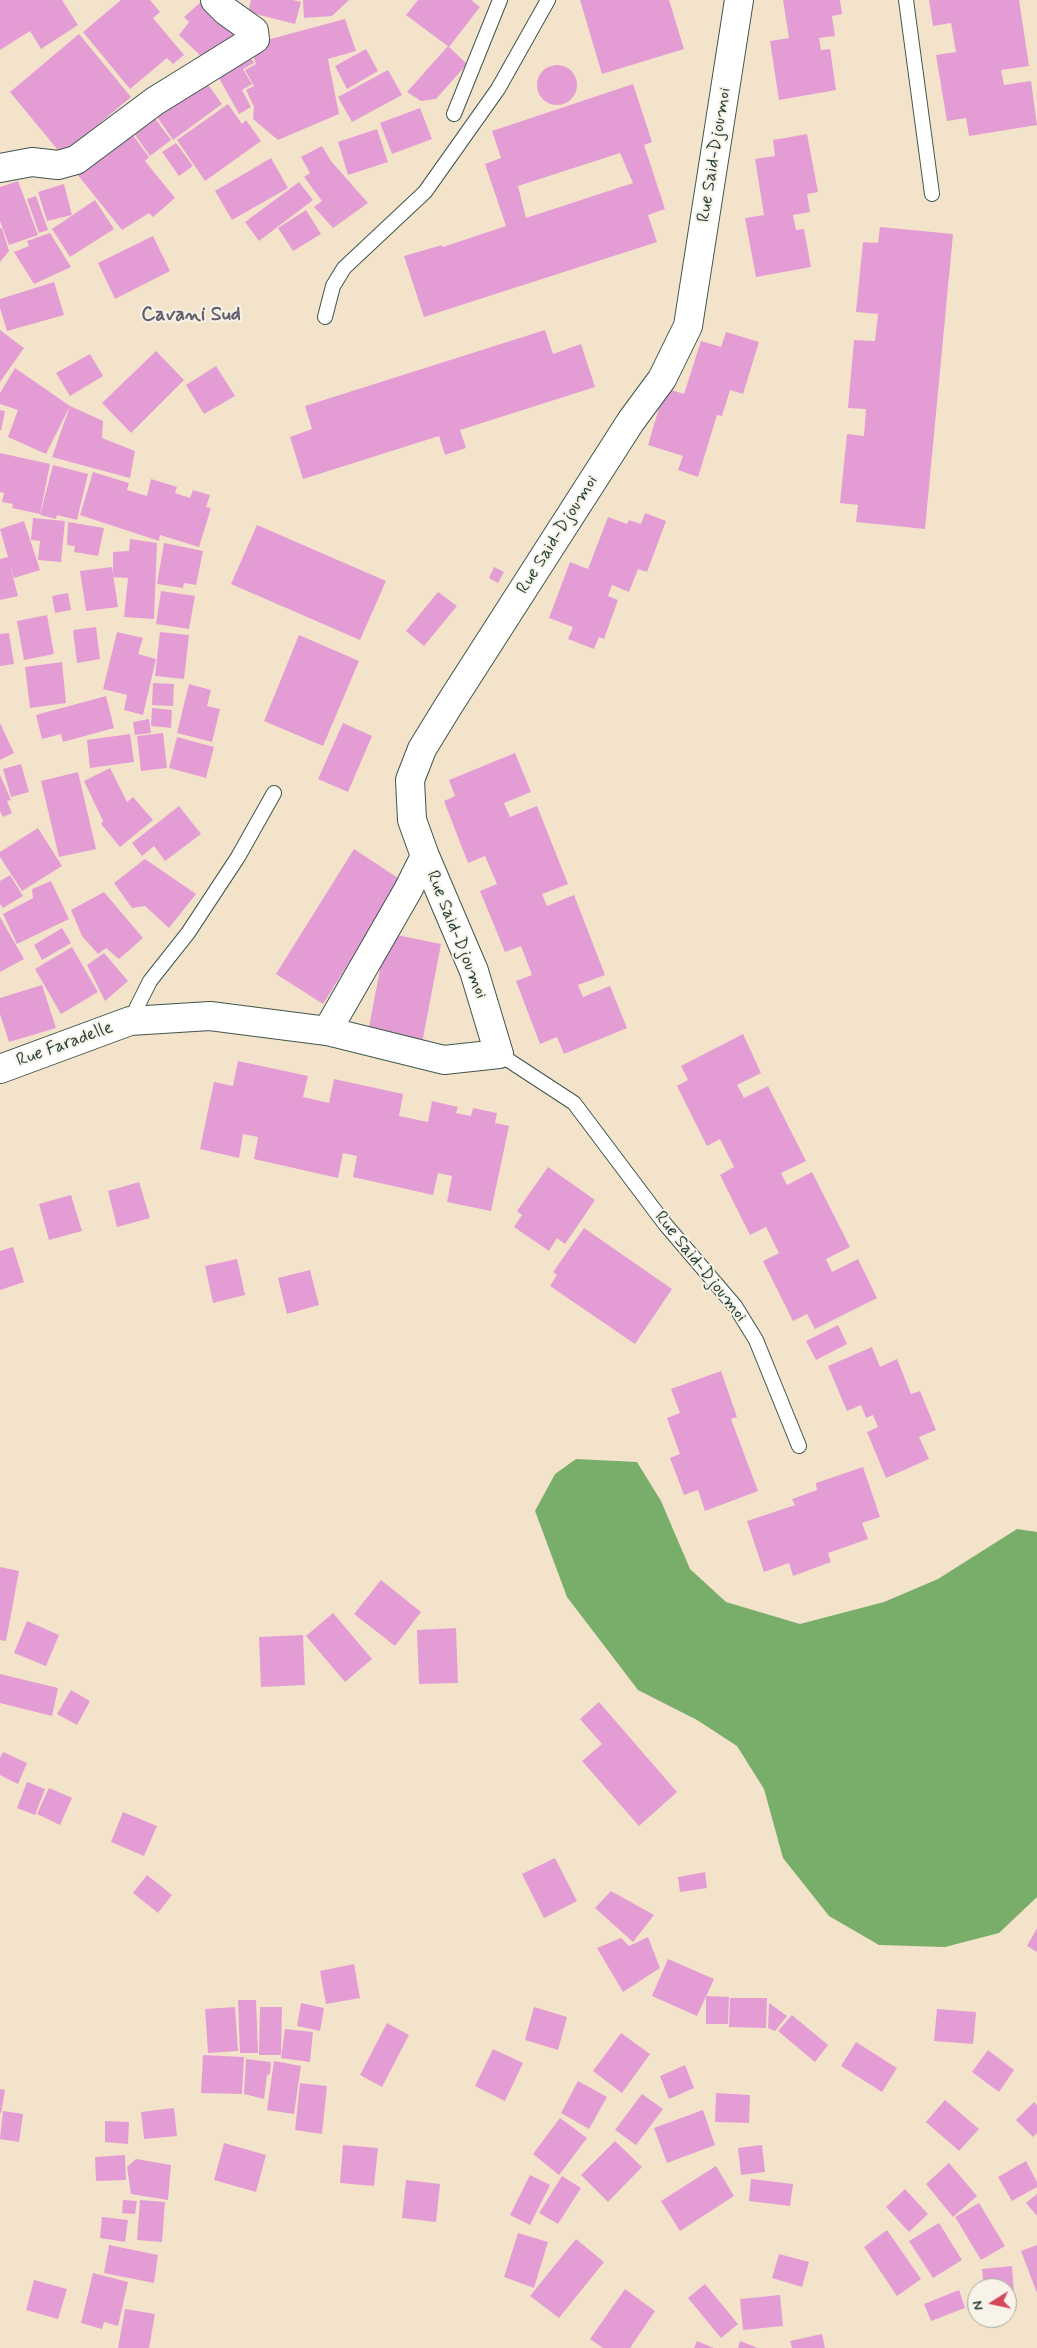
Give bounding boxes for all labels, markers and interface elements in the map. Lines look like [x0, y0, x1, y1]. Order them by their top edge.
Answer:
street label: Rue Said-Djoumoi [694, 86, 736, 224]
district label: Cavani Sud [141, 304, 241, 328]
street label: Rue Said-Djoumoi [513, 472, 603, 598]
street label: Rue Said-Djoumoi [420, 868, 492, 1002]
street label: Rue Faradelle [14, 1018, 116, 1072]
street label: Rue Said-Djoumoi [649, 1207, 751, 1327]
north arrow [967, 2278, 1017, 2328]
text: N [969, 2299, 988, 2312]

